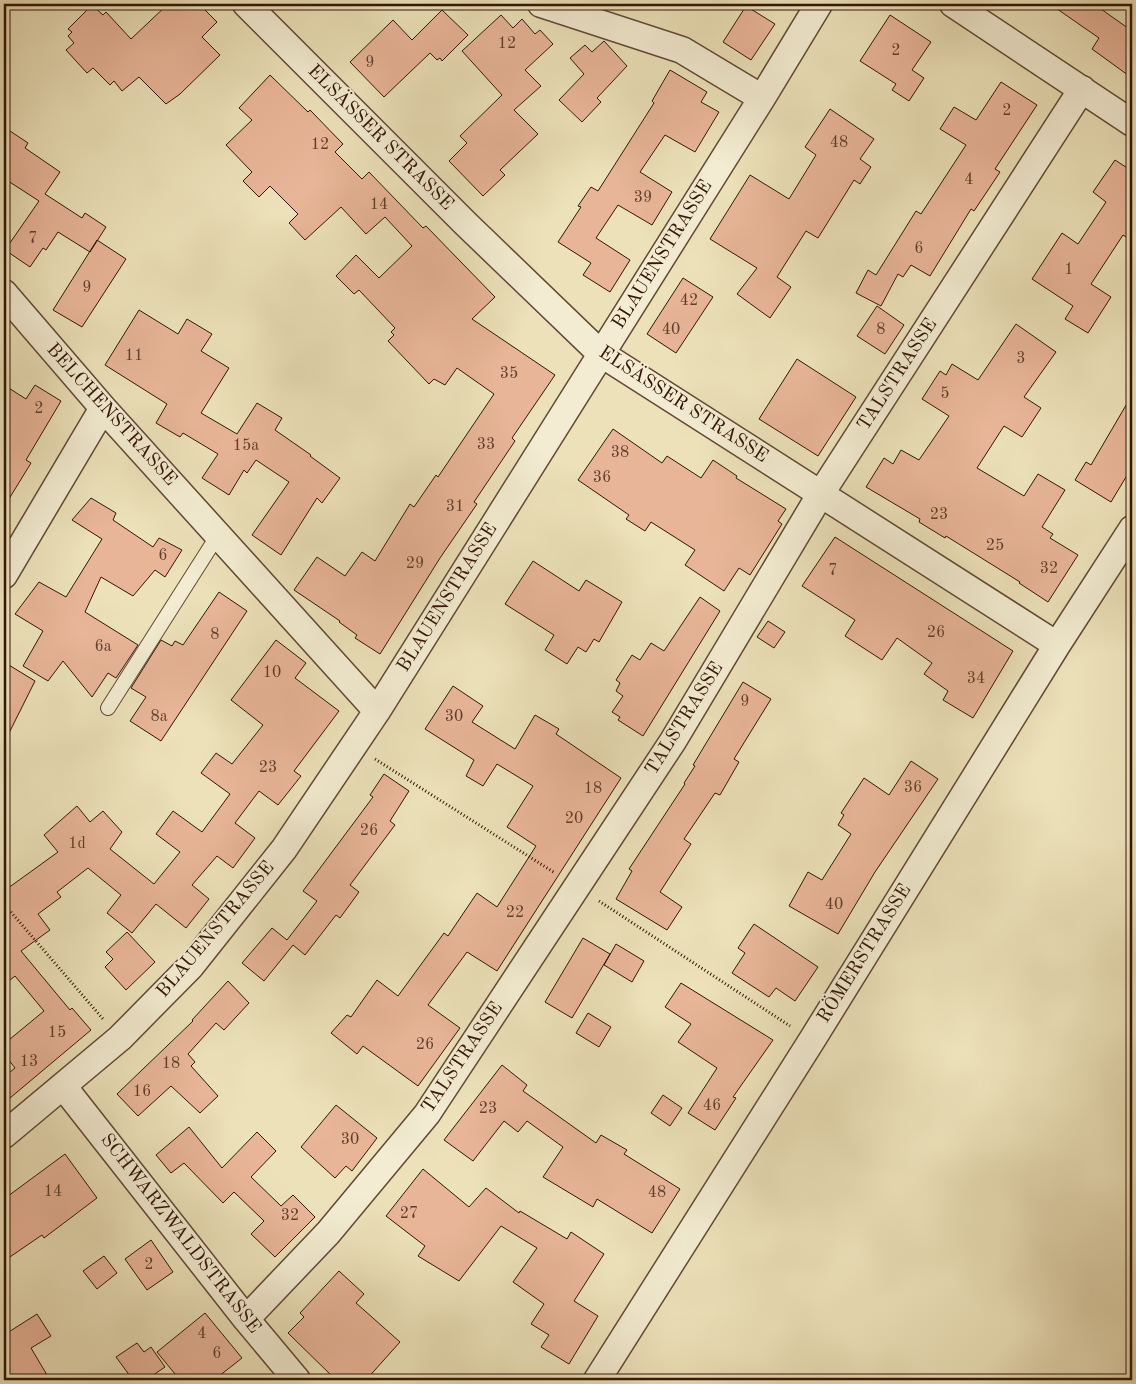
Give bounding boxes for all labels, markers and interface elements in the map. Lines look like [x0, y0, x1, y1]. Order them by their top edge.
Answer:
house number: 12 [498, 36, 516, 52]
house number: 2 [891, 43, 901, 59]
house number: 9 [365, 55, 375, 71]
street label: ELSÄSSER STRASSE [303, 59, 459, 215]
house number: 2 [1002, 103, 1012, 119]
house number: 48 [830, 135, 848, 151]
house number: 12 [311, 137, 329, 153]
house number: 4 [964, 172, 974, 188]
street label: BLAUENSTRASSE [609, 177, 717, 333]
house number: 39 [634, 190, 652, 206]
house number: 14 [370, 197, 388, 213]
house number: 7 [28, 231, 38, 247]
house number: 6 [914, 241, 924, 257]
house number: 1 [1064, 262, 1074, 278]
house number: 9 [82, 280, 92, 296]
house number: 42 [680, 293, 698, 309]
street label: TALSTRASSE [855, 316, 941, 434]
house number: 40 [662, 322, 680, 338]
house number: 8 [876, 322, 886, 338]
street label: BELCHENSTRASSE [42, 340, 180, 490]
street label: ELSÄSSER STRASSE [595, 341, 773, 467]
house number: 11 [125, 348, 143, 364]
house number: 3 [1016, 351, 1026, 367]
house number: 35 [500, 366, 518, 382]
house number: 5 [940, 386, 950, 402]
house number: 2 [34, 401, 44, 417]
house number: 33 [477, 437, 495, 453]
house number: 15a [233, 438, 259, 454]
house number: 38 [611, 445, 629, 461]
house number: 36 [593, 470, 611, 486]
house number: 31 [446, 499, 464, 515]
house number: 23 [930, 507, 948, 523]
street label: BLAUENSTRASSE [394, 520, 502, 676]
house number: 25 [986, 538, 1004, 554]
house number: 6 [158, 548, 168, 564]
house number: 29 [406, 556, 424, 572]
house number: 32 [1040, 561, 1058, 577]
house number: 7 [828, 563, 838, 579]
house number: 26 [927, 625, 945, 641]
house number: 8 [210, 627, 220, 643]
house number: 6a [94, 639, 112, 655]
street label: TALSTRASSE [643, 659, 727, 779]
house number: 10 [263, 665, 281, 681]
house number: 34 [967, 671, 985, 687]
house number: 9 [740, 694, 750, 710]
house number: 8a [150, 709, 168, 725]
house number: 30 [445, 709, 463, 725]
house number: 23 [259, 760, 277, 776]
house number: 36 [904, 780, 922, 796]
house number: 18 [584, 781, 602, 797]
house number: 20 [565, 811, 583, 827]
house number: 26 [360, 823, 378, 839]
house number: 1d [68, 836, 86, 852]
street label: BLAUENSTRASSE [154, 858, 278, 1002]
street label: RÖMERSTRASSE [811, 879, 915, 1027]
house number: 40 [825, 897, 843, 913]
house number: 22 [506, 905, 524, 921]
street label: TALSTRASSE [419, 999, 507, 1117]
house number: 15 [48, 1025, 66, 1041]
house number: 26 [416, 1037, 434, 1053]
house number: 13 [20, 1054, 38, 1070]
house number: 18 [162, 1056, 180, 1072]
house number: 16 [133, 1084, 151, 1100]
house number: 46 [703, 1098, 721, 1114]
house number: 23 [479, 1101, 497, 1117]
street label: SCHWARZWALDSTRASSE [96, 1131, 264, 1337]
house number: 30 [341, 1132, 359, 1148]
house number: 14 [44, 1184, 62, 1200]
house number: 48 [648, 1185, 666, 1201]
house number: 27 [400, 1206, 418, 1222]
house number: 32 [281, 1208, 299, 1224]
house number: 2 [144, 1257, 154, 1273]
house number: 4 [197, 1326, 207, 1342]
house number: 6 [212, 1346, 222, 1362]

